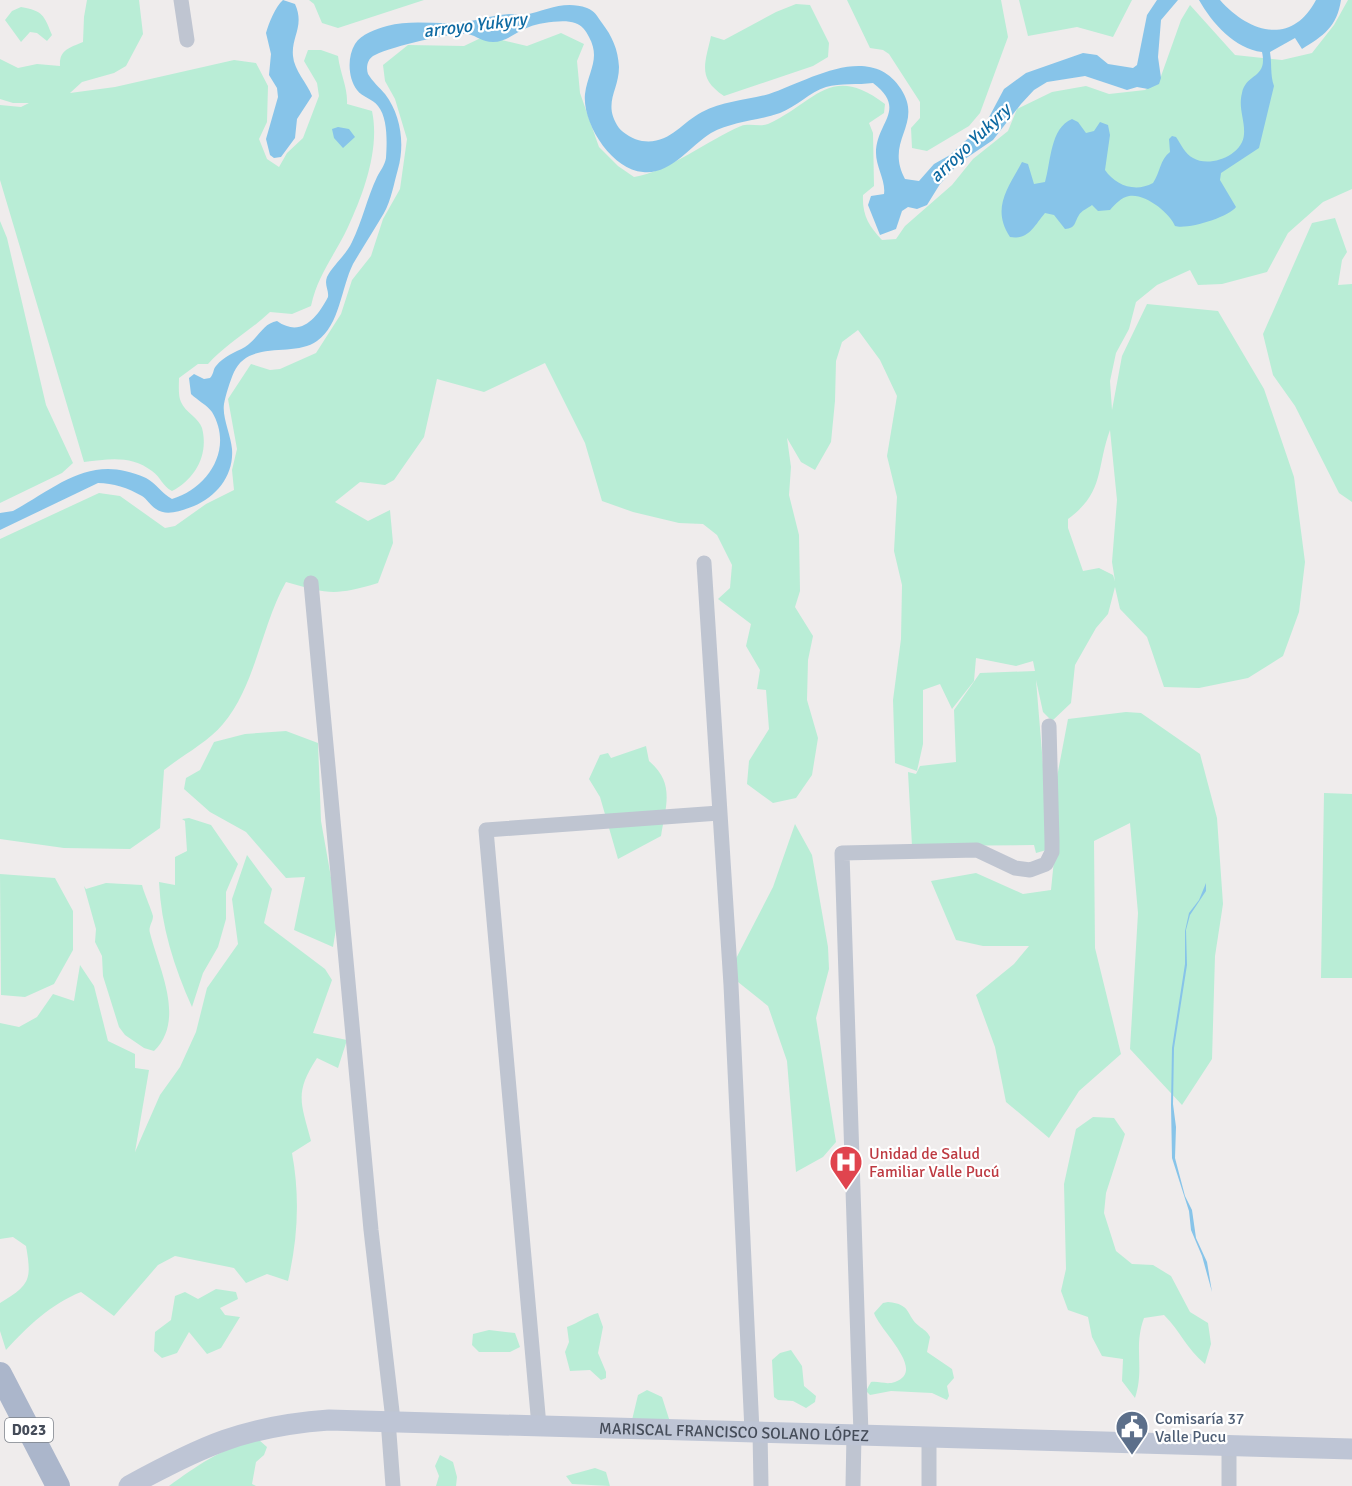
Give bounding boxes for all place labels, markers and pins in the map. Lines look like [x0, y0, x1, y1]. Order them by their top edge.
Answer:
hospital icon: Unidad de Salud Familiar Valle Pucú [828, 1144, 864, 1191]
place label: Unidad de Salud Familiar Valle Pucú [869, 1144, 1000, 1182]
public building icon: Comisaría 37 Valle Pucu [1114, 1409, 1150, 1456]
place label: Comisaría 37 Valle Pucu [1155, 1409, 1244, 1447]

